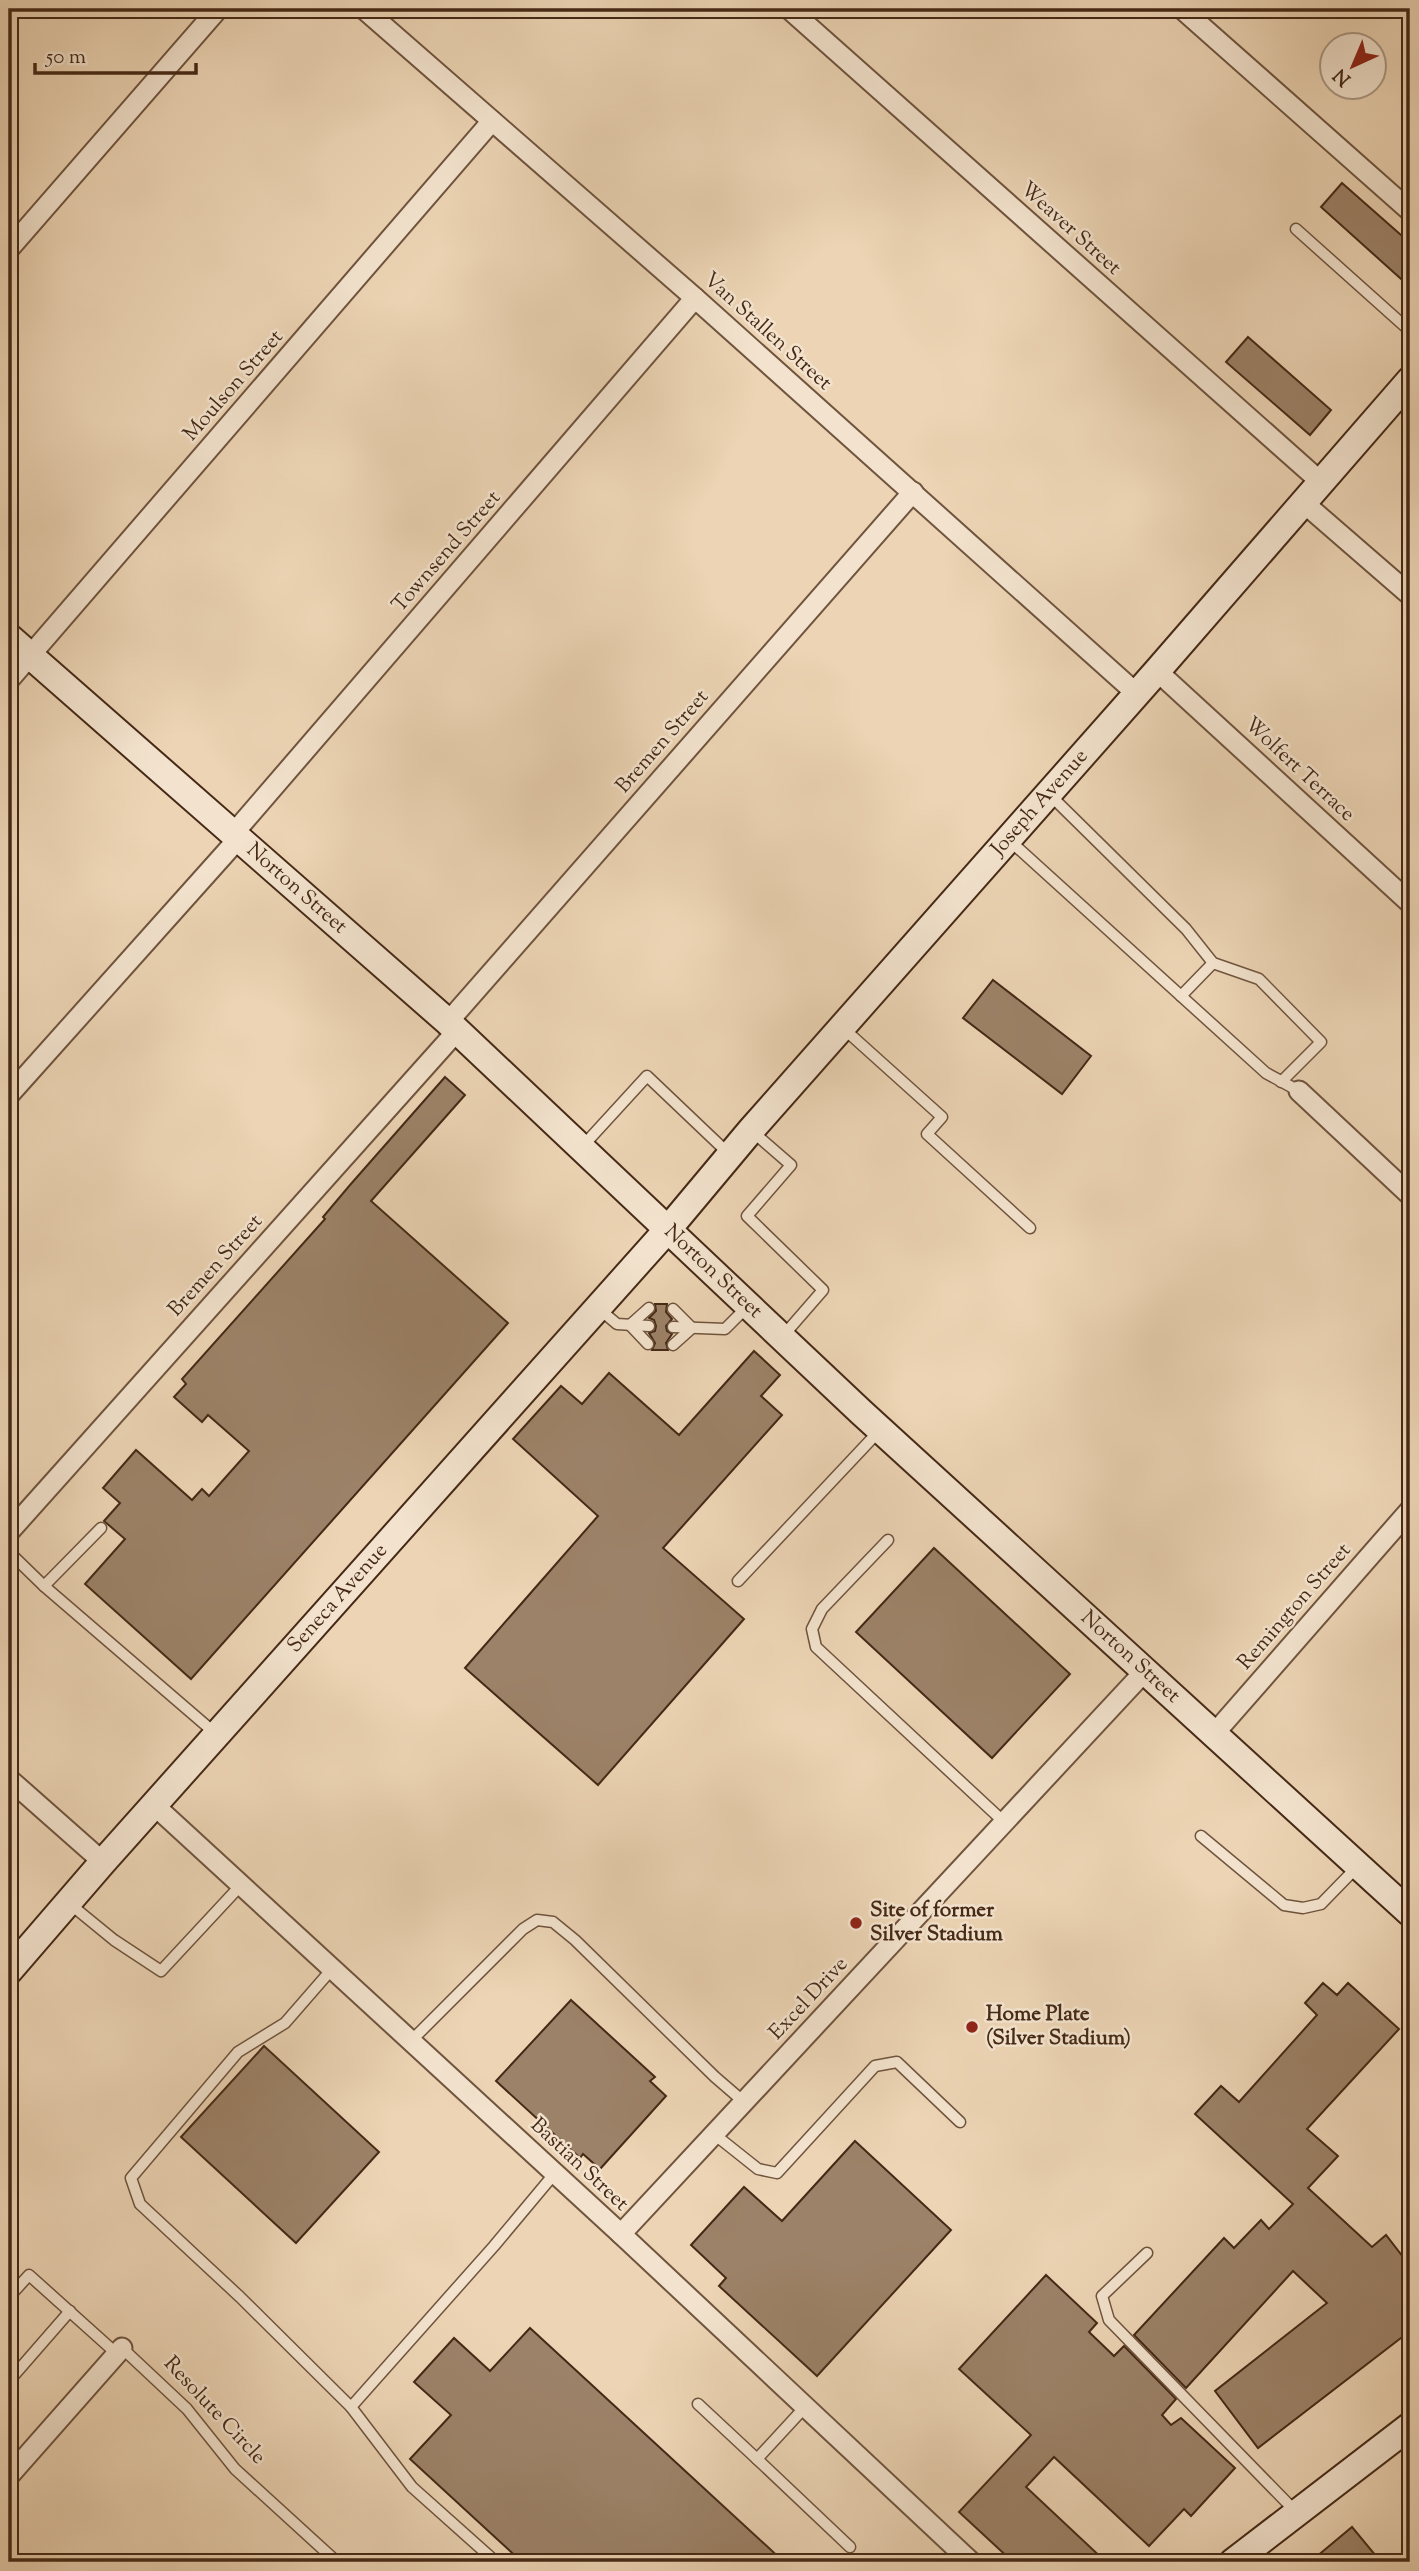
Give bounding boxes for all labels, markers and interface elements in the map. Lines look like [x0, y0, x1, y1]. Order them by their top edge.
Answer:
scale bar [35, 32, 196, 76]
north arrow [1318, 32, 1388, 102]
text: 50 m [45, 43, 86, 73]
text: N [1328, 61, 1358, 91]
street label: Weaver Street [1013, 175, 1127, 283]
street label: Van Stallen Street [696, 266, 838, 398]
street label: Moulson Street [177, 324, 291, 448]
street label: Townsend Street [386, 485, 508, 619]
street label: Bremen Street [609, 683, 717, 801]
street label: Wolfert Terrace [1237, 711, 1361, 829]
street label: Joseph Avenue [984, 743, 1096, 864]
street label: Norton Street [239, 836, 353, 942]
street label: Bremen Street [162, 1208, 270, 1324]
street label: Norton Street [657, 1218, 769, 1326]
street label: Seneca Avenue [281, 1537, 395, 1660]
street label: Remington Street [1231, 1537, 1359, 1677]
street label: Norton Street [1073, 1604, 1186, 1711]
place label: Site of former Silver Stadium [870, 1896, 1004, 1950]
marker: Site of former Silver Stadium [848, 1915, 864, 1931]
street label: Excel Drive [763, 1951, 855, 2047]
place label: Home Plate (Silver Stadium) [986, 2000, 1131, 2054]
marker: Home Plate (Silver Stadium) [964, 2019, 980, 2035]
street label: Bastian Street [523, 2111, 635, 2219]
street label: Resolute Circle [156, 2350, 272, 2472]

